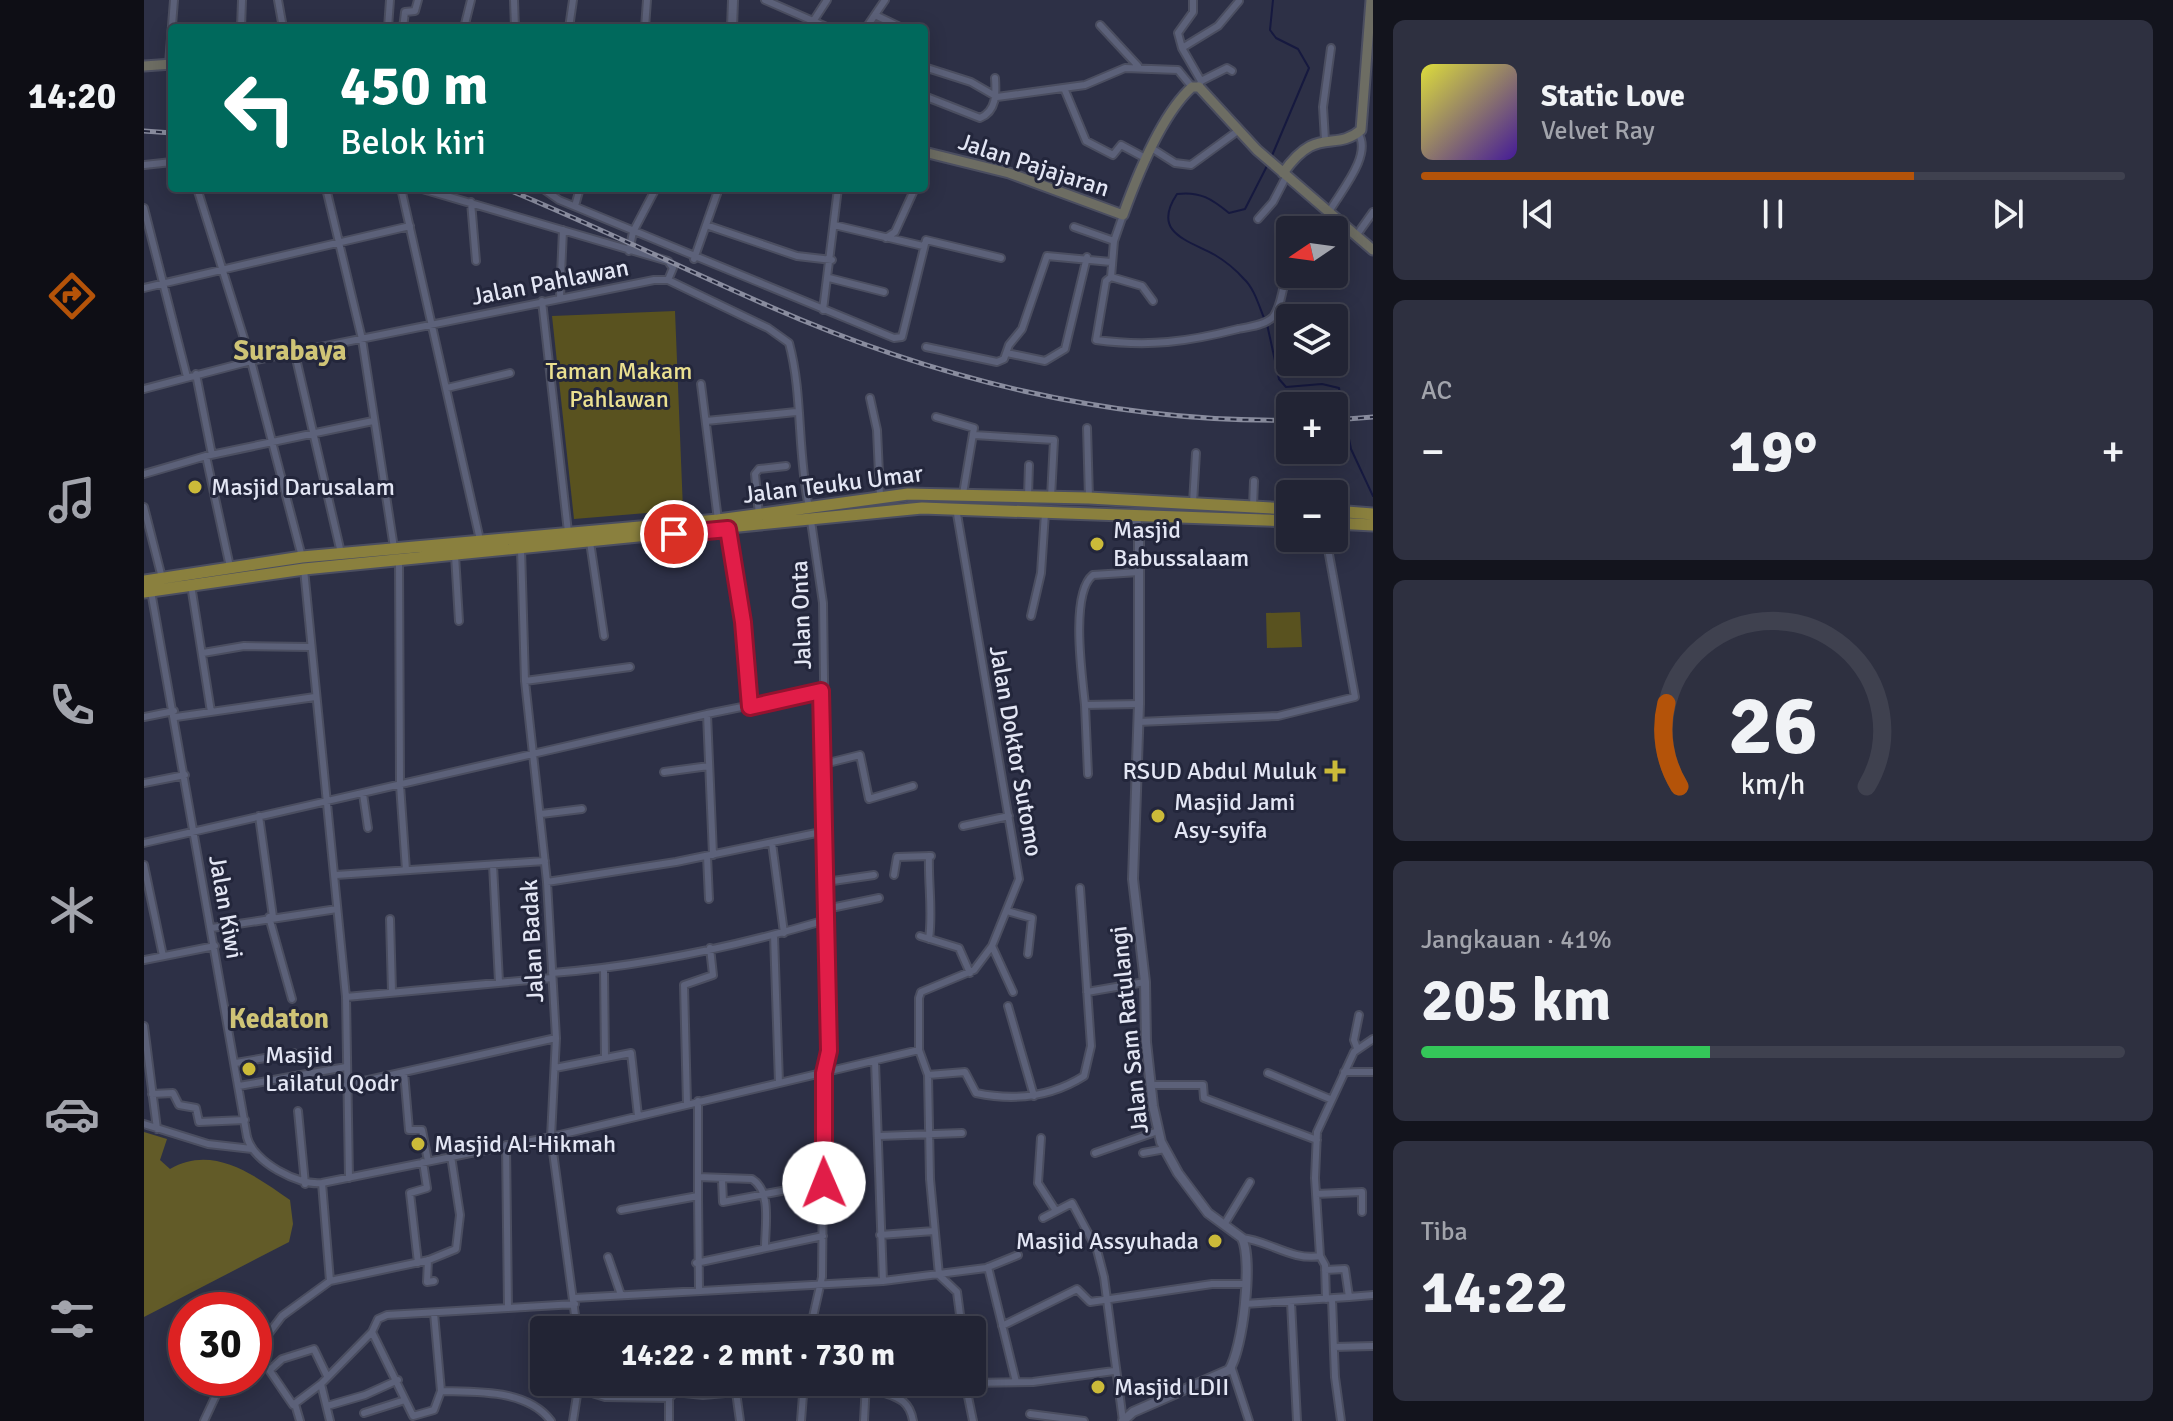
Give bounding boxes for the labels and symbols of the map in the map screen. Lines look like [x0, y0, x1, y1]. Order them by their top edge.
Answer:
street label: Jalan Pajajaran [955, 126, 1113, 204]
north arrow [1276, 216, 1348, 288]
street label: Jalan Pahlawan [469, 252, 631, 312]
district label: Surabaya [233, 334, 347, 368]
park label: Taman Makam Pahlawan [546, 356, 692, 414]
street label: Jalan Teuku Umar [741, 458, 925, 510]
place label: Masjid Darusalam [211, 472, 395, 502]
marker: Masjid Darusalam [186, 478, 204, 496]
pin [640, 500, 708, 568]
place label: Masjid Babussalaam [1113, 515, 1249, 573]
marker: Masjid Babussalaam [1088, 535, 1106, 553]
street label: Jalan Onta [784, 560, 818, 670]
street label: Jalan Doktor Sutomo [983, 643, 1049, 859]
place label: RSUD Abdul Muluk [1122, 756, 1317, 786]
marker: RSUD Abdul Muluk [1324, 760, 1346, 782]
place label: Masjid Jami Asy-syifa [1174, 787, 1295, 845]
marker: Masjid Jami Asy-syifa [1149, 807, 1167, 825]
street label: Jalan Kiwi [202, 853, 250, 961]
street label: Jalan Badak [514, 879, 550, 1003]
street label: Jalan Sam Ratulangi [1103, 925, 1155, 1135]
district label: Kedaton [229, 1002, 329, 1036]
place label: Masjid Lailatul Qodr [265, 1040, 399, 1098]
marker: Masjid Lailatul Qodr [240, 1060, 258, 1078]
place label: Masjid Al-Hikmah [434, 1129, 616, 1159]
marker: Masjid Al-Hikmah [409, 1135, 427, 1153]
position arrow [782, 1141, 866, 1225]
place label: Masjid Assyuhada [1016, 1226, 1199, 1256]
marker: Masjid Assyuhada [1206, 1232, 1224, 1250]
speed limit sign: 30 [168, 1292, 272, 1396]
place label: Masjid LDII [1114, 1372, 1229, 1402]
marker: Masjid LDII [1089, 1378, 1107, 1396]

